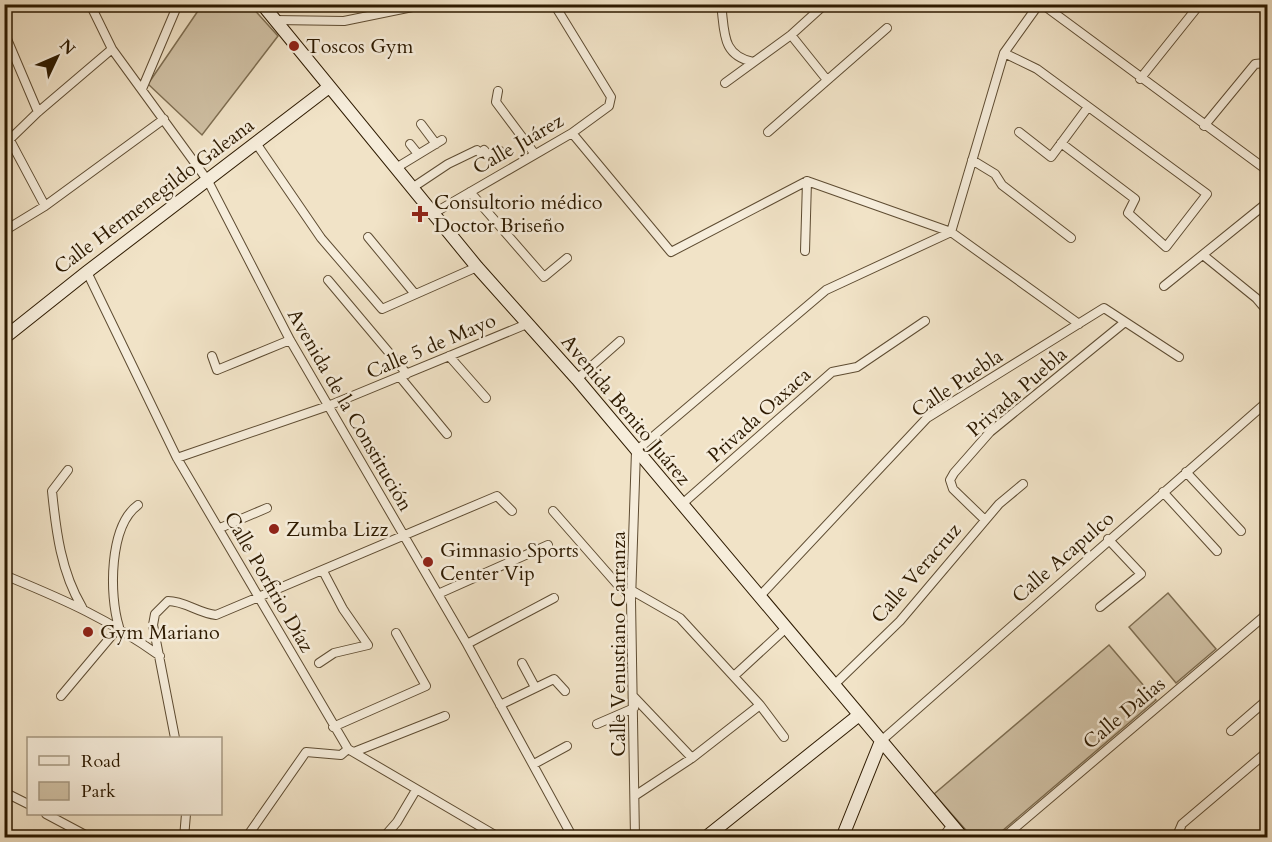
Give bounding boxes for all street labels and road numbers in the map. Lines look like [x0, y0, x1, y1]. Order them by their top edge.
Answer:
street label: Calle Juárez [468, 107, 568, 181]
street label: Calle Hermenegildo Galeana [48, 112, 260, 280]
street label: Avenida de la Constitución [281, 304, 419, 517]
street label: Calle 5 de Mayo [362, 307, 500, 385]
street label: Avenida Benito Juárez [555, 329, 697, 491]
street label: Privada Puebla [961, 341, 1073, 443]
street label: Calle Puebla [906, 342, 1008, 424]
street label: Privada Oaxaca [701, 361, 817, 469]
street label: Calle Acapulco [1006, 505, 1120, 609]
street label: Calle Porfirio Díaz [218, 507, 320, 657]
street label: Calle Veracruz [865, 517, 967, 629]
street label: Calle Venustiano Carranza [605, 531, 632, 757]
street label: Calle Dalias [1077, 671, 1171, 755]

